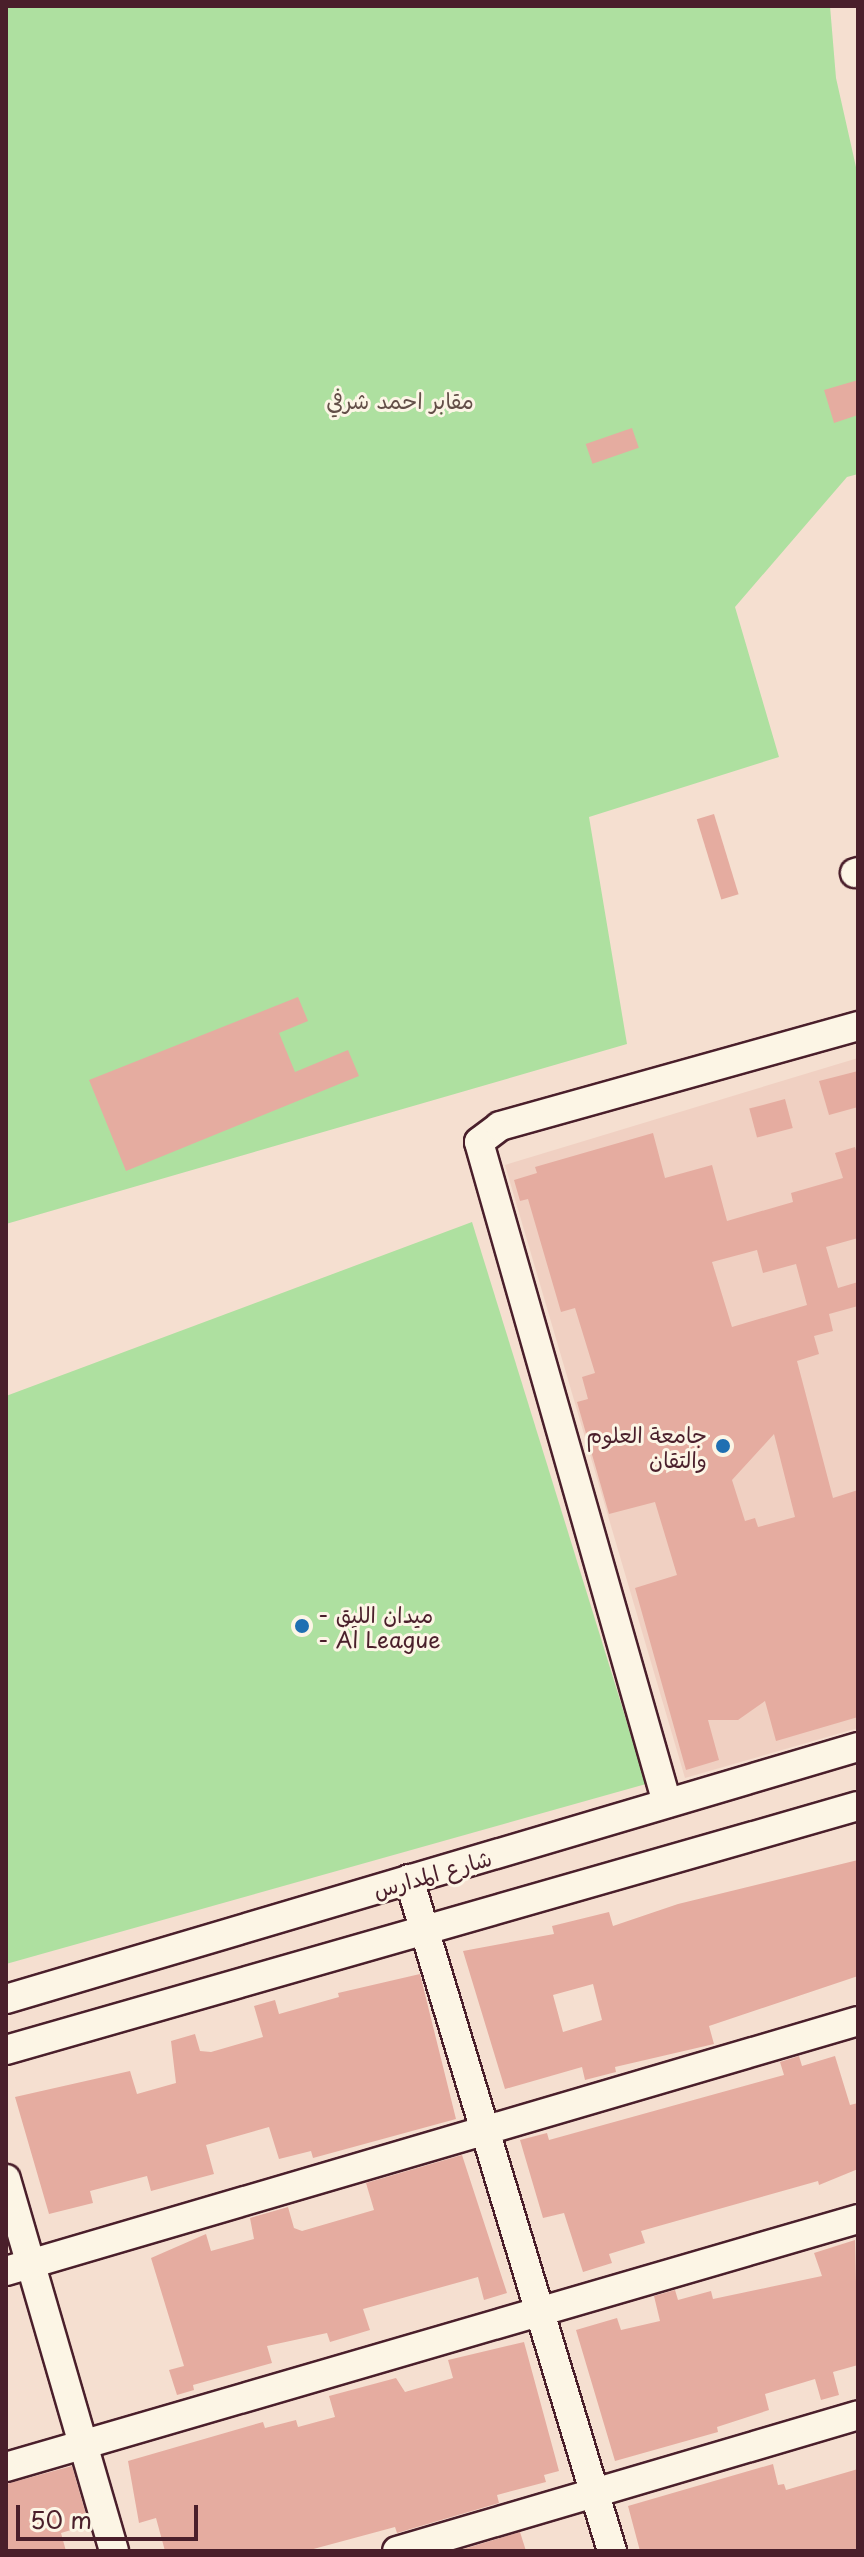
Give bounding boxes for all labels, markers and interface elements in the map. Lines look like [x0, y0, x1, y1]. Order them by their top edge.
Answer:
park label: مقابر احمد شرفي [326, 387, 474, 413]
place label: جامعة العلوم والتقان [586, 1420, 707, 1472]
marker: جامعة العلوم والتقان [714, 1437, 732, 1455]
place label: - ميدان الليق - Al League [318, 1600, 441, 1652]
marker: - ميدان الليق - Al League [293, 1617, 311, 1635]
street label: شارع المدارس [370, 1843, 494, 1903]
scale bar [20, 2489, 202, 2539]
text: 50 m [30, 2501, 92, 2537]

